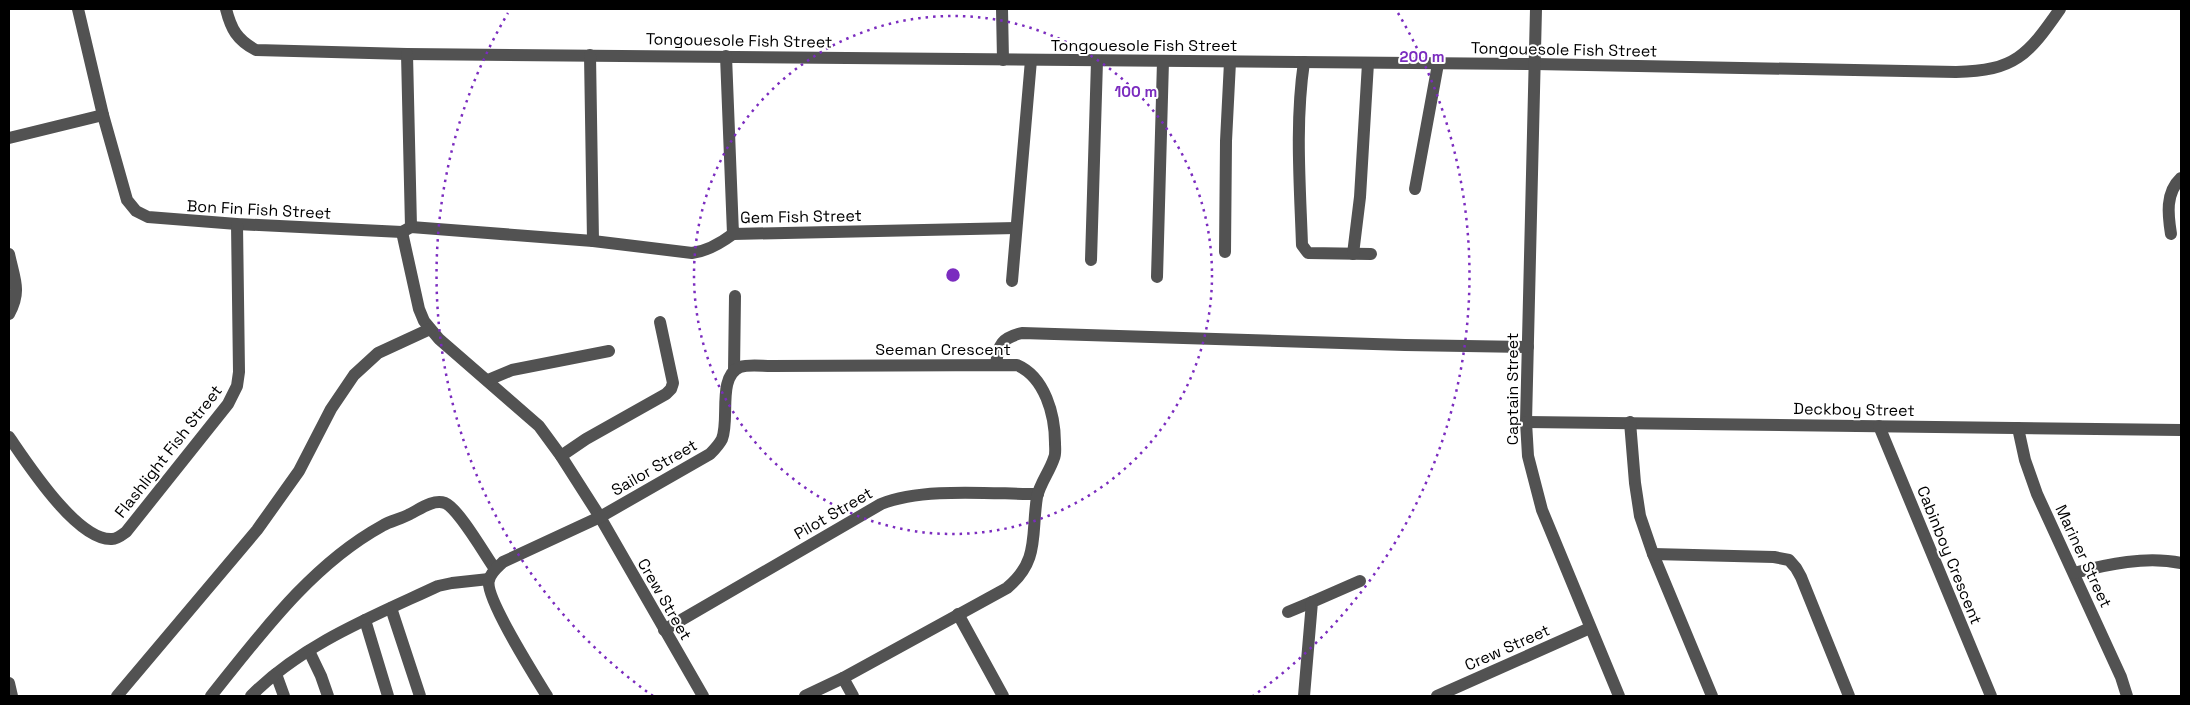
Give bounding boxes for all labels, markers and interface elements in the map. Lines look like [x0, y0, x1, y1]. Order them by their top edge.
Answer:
street label: Tongouesole Fish Street [646, 28, 832, 53]
street label: Tongouesole Fish Street [1051, 35, 1237, 56]
street label: Tongouesole Fish Street [1471, 37, 1657, 62]
text: 200 m [1400, 47, 1444, 66]
text: 100 m [1115, 82, 1157, 101]
street label: Bon Fin Fish Street [186, 195, 332, 224]
street label: Gem Fish Street [740, 205, 862, 228]
centre of rings [944, 266, 962, 284]
street label: Captain Street [1502, 333, 1523, 445]
street label: Seeman Crescent [875, 339, 1011, 360]
street label: Flashlight Fish Street [110, 381, 227, 522]
street label: Deckboy Street [1793, 398, 1915, 421]
street label: Sailor Street [608, 434, 701, 500]
street label: Pilot Street [790, 482, 876, 544]
street label: Cabinboy Crescent [1912, 483, 1987, 628]
street label: Mariner Street [2051, 501, 2117, 611]
street label: Crew Street [633, 555, 696, 644]
street label: Crew Street [1461, 619, 1553, 676]

